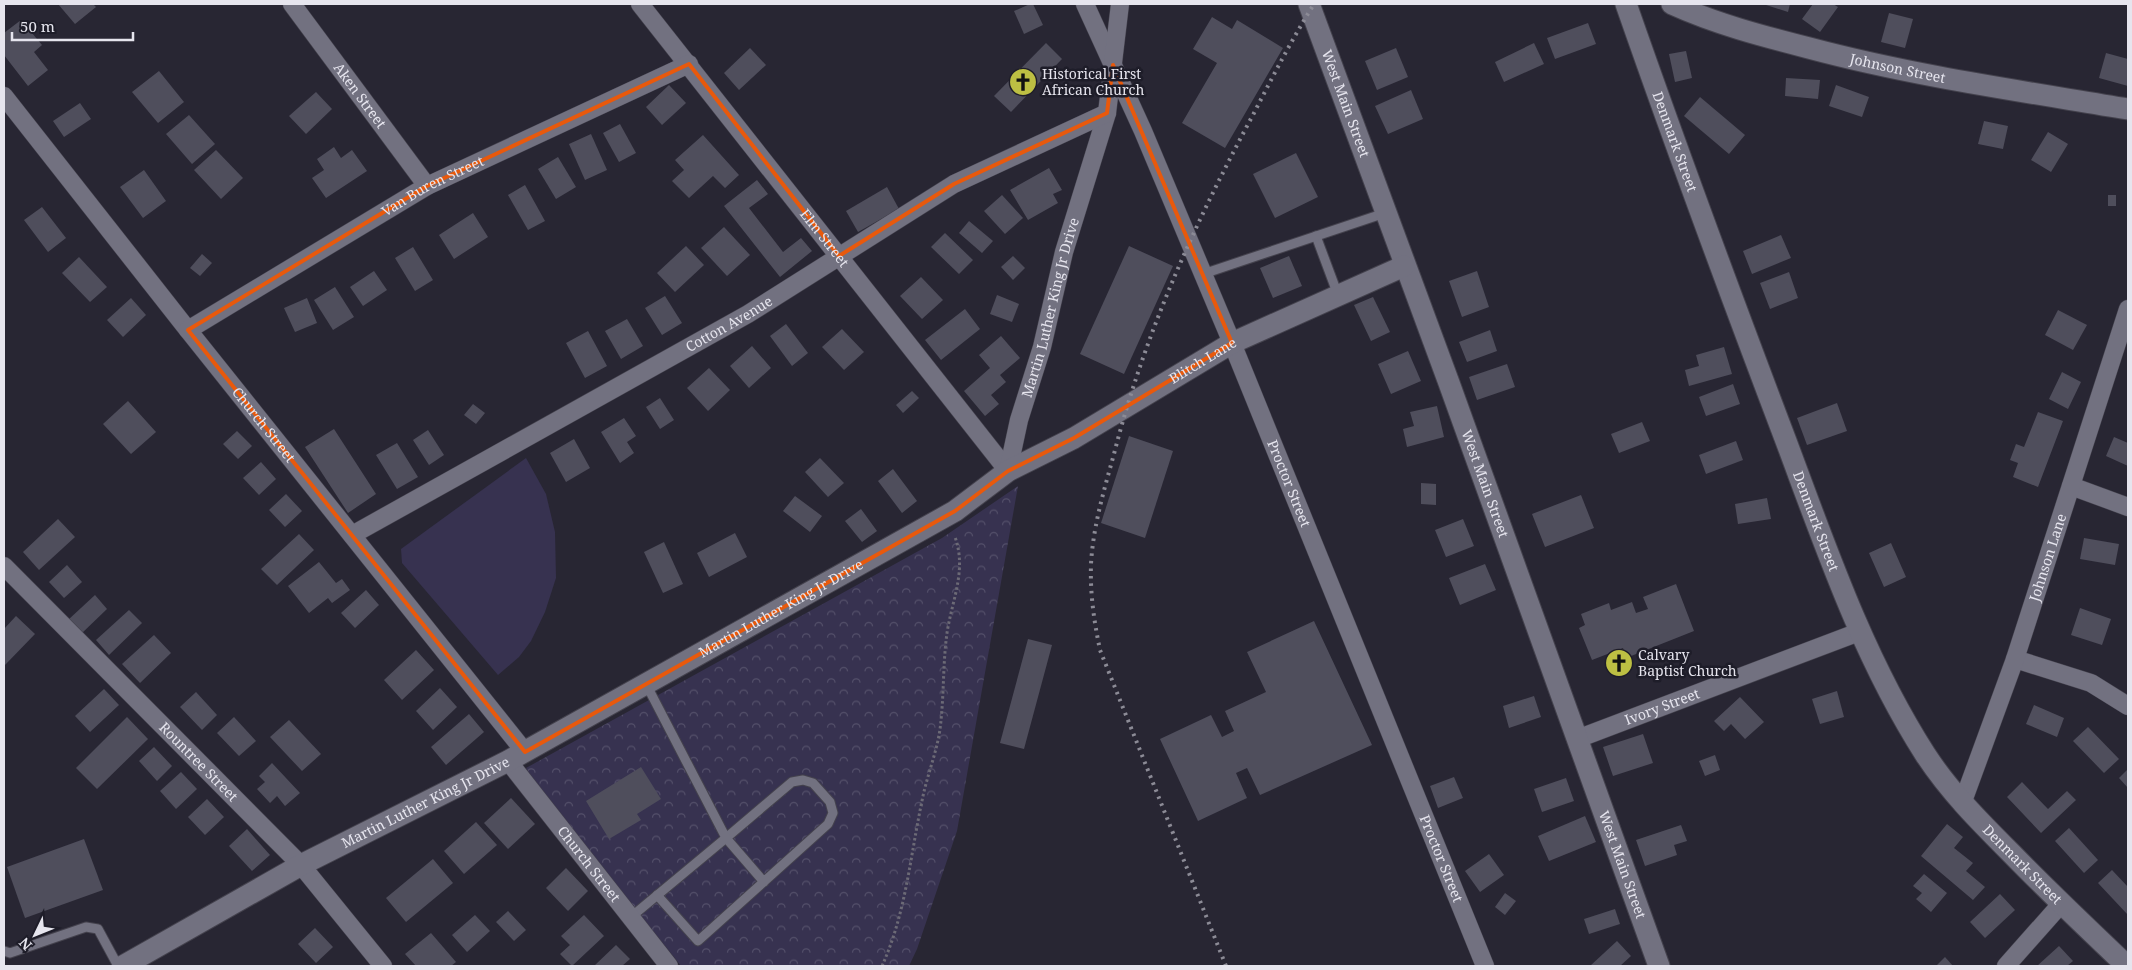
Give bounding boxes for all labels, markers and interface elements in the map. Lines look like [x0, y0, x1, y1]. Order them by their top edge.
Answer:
scale bar [12, 10, 134, 42]
text: 50 m [20, 16, 55, 36]
street label: West Main Street [1318, 47, 1375, 160]
street label: Johnson Street [1847, 48, 1947, 87]
street label: Aken Street [330, 59, 391, 132]
place label: Historical First African Church [1042, 64, 1144, 99]
church icon: Historical First African Church [1008, 67, 1038, 97]
street label: Denmark Street [1649, 89, 1702, 194]
street label: Van Buren Street [378, 151, 487, 220]
street label: Elm Street [796, 205, 854, 271]
street label: Martin Luther King Jr Drive [1017, 215, 1083, 400]
street label: Cotton Avenue [682, 291, 776, 356]
street label: Blitch Lane [1165, 333, 1240, 388]
street label: Church Street [228, 383, 300, 466]
street label: West Main Street [1458, 427, 1514, 540]
street label: Proctor Street [1263, 437, 1316, 530]
street label: Denmark Street [1789, 468, 1844, 574]
street label: Johnson Lane [2024, 511, 2070, 605]
street label: Martin Luther King Jr Drive [695, 554, 866, 662]
place label: Calvary Baptist Church [1638, 645, 1737, 680]
church icon: Calvary Baptist Church [1604, 648, 1634, 678]
street label: Ivory Street [1622, 683, 1702, 729]
street label: Rountree Street [155, 718, 242, 805]
street label: Martin Luther King Jr Drive [338, 752, 512, 852]
street label: West Main Street [1595, 808, 1651, 921]
street label: Proctor Street [1416, 812, 1468, 905]
street label: Denmark Street [1979, 820, 2067, 908]
street label: Church Street [554, 822, 625, 906]
north arrow [10, 910, 60, 960]
text: N [14, 934, 36, 955]

